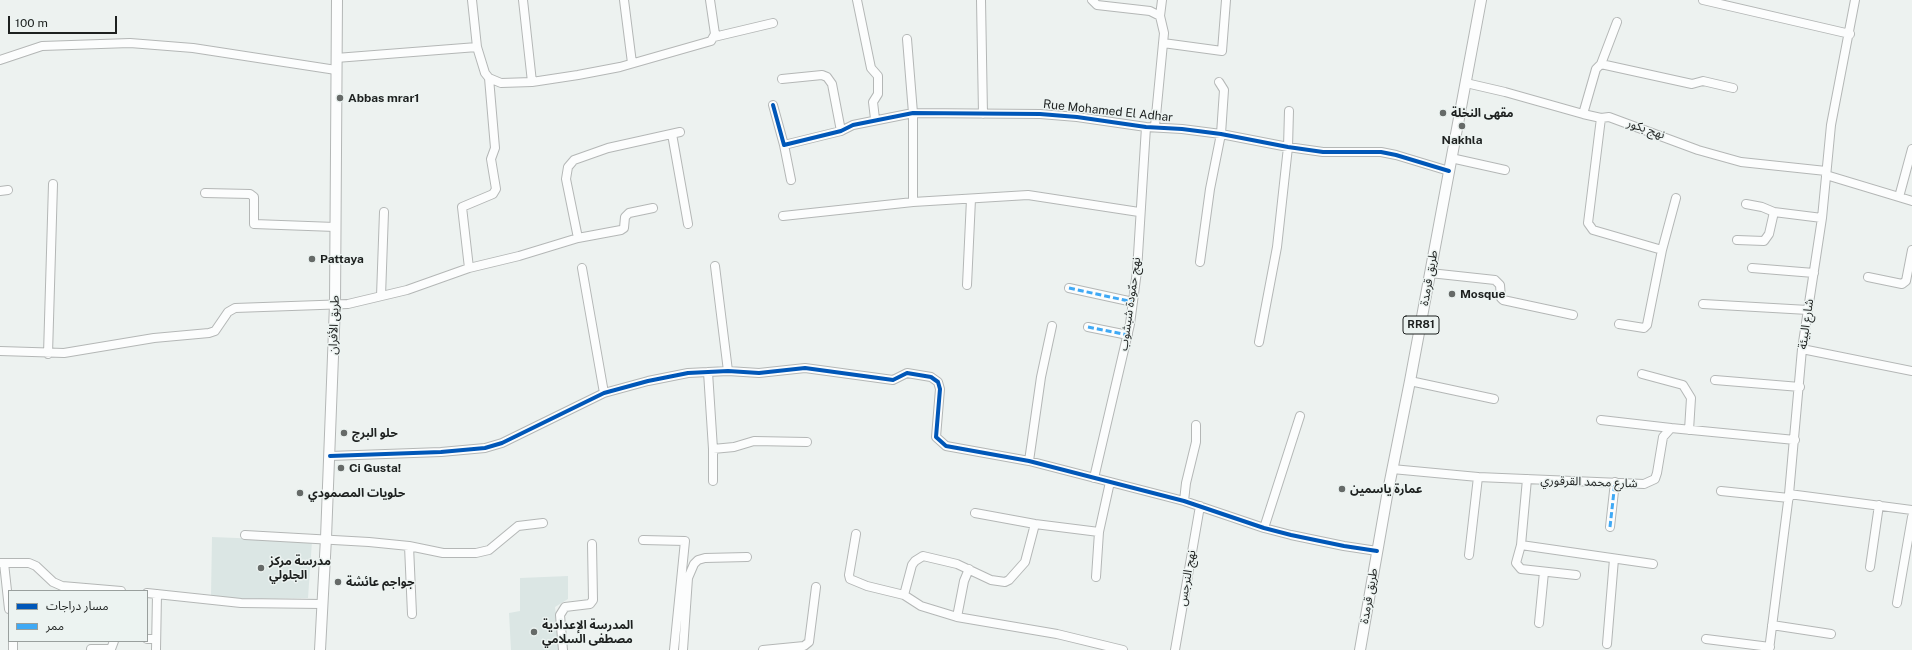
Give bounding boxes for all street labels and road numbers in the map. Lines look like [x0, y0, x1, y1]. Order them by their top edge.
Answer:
street label: Rue Mohamed El Adhar [1042, 97, 1174, 125]
street label: نهج بكور [1625, 116, 1667, 142]
street label: طريق قرمدة [1417, 249, 1441, 307]
street label: نهج حمّودة شبشوب [1116, 256, 1144, 352]
street label: طريق الأفران [326, 295, 342, 355]
street label: شارع البيئة [1795, 298, 1817, 350]
road number: RR81 [1403, 316, 1439, 334]
street label: شارع محمد القرقوري [1540, 473, 1638, 491]
street label: نهج النرجس [1175, 549, 1199, 607]
street label: طريق قرمدة [1357, 567, 1381, 625]

